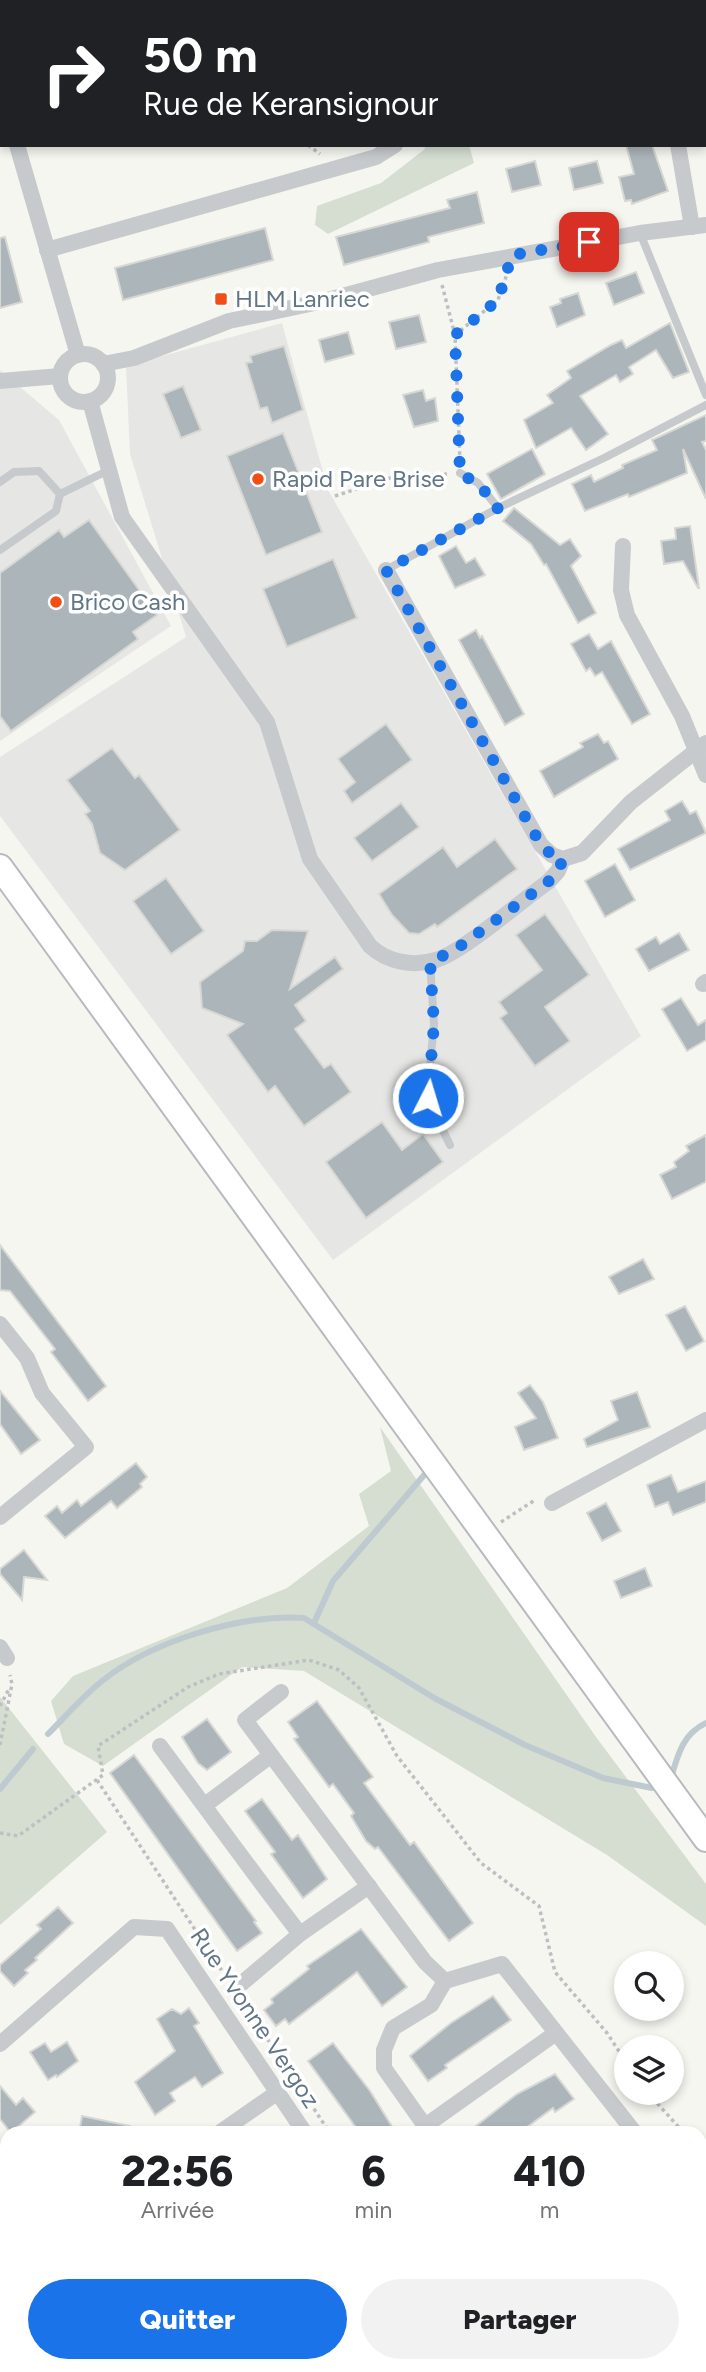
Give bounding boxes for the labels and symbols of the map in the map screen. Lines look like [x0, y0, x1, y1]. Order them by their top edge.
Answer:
pin [559, 212, 619, 272]
place label: HLM Lanriec [235, 284, 370, 313]
marker: HLM Lanriec [213, 291, 229, 307]
place label: Rapid Pare Brise [272, 464, 445, 493]
marker: Rapid Pare Brise [250, 471, 266, 487]
place label: Brico Cash [70, 587, 185, 616]
marker: Brico Cash [48, 594, 64, 610]
position arrow [391, 1061, 465, 1135]
street label: Rue Yvonne Vergoz [185, 1922, 326, 2113]

